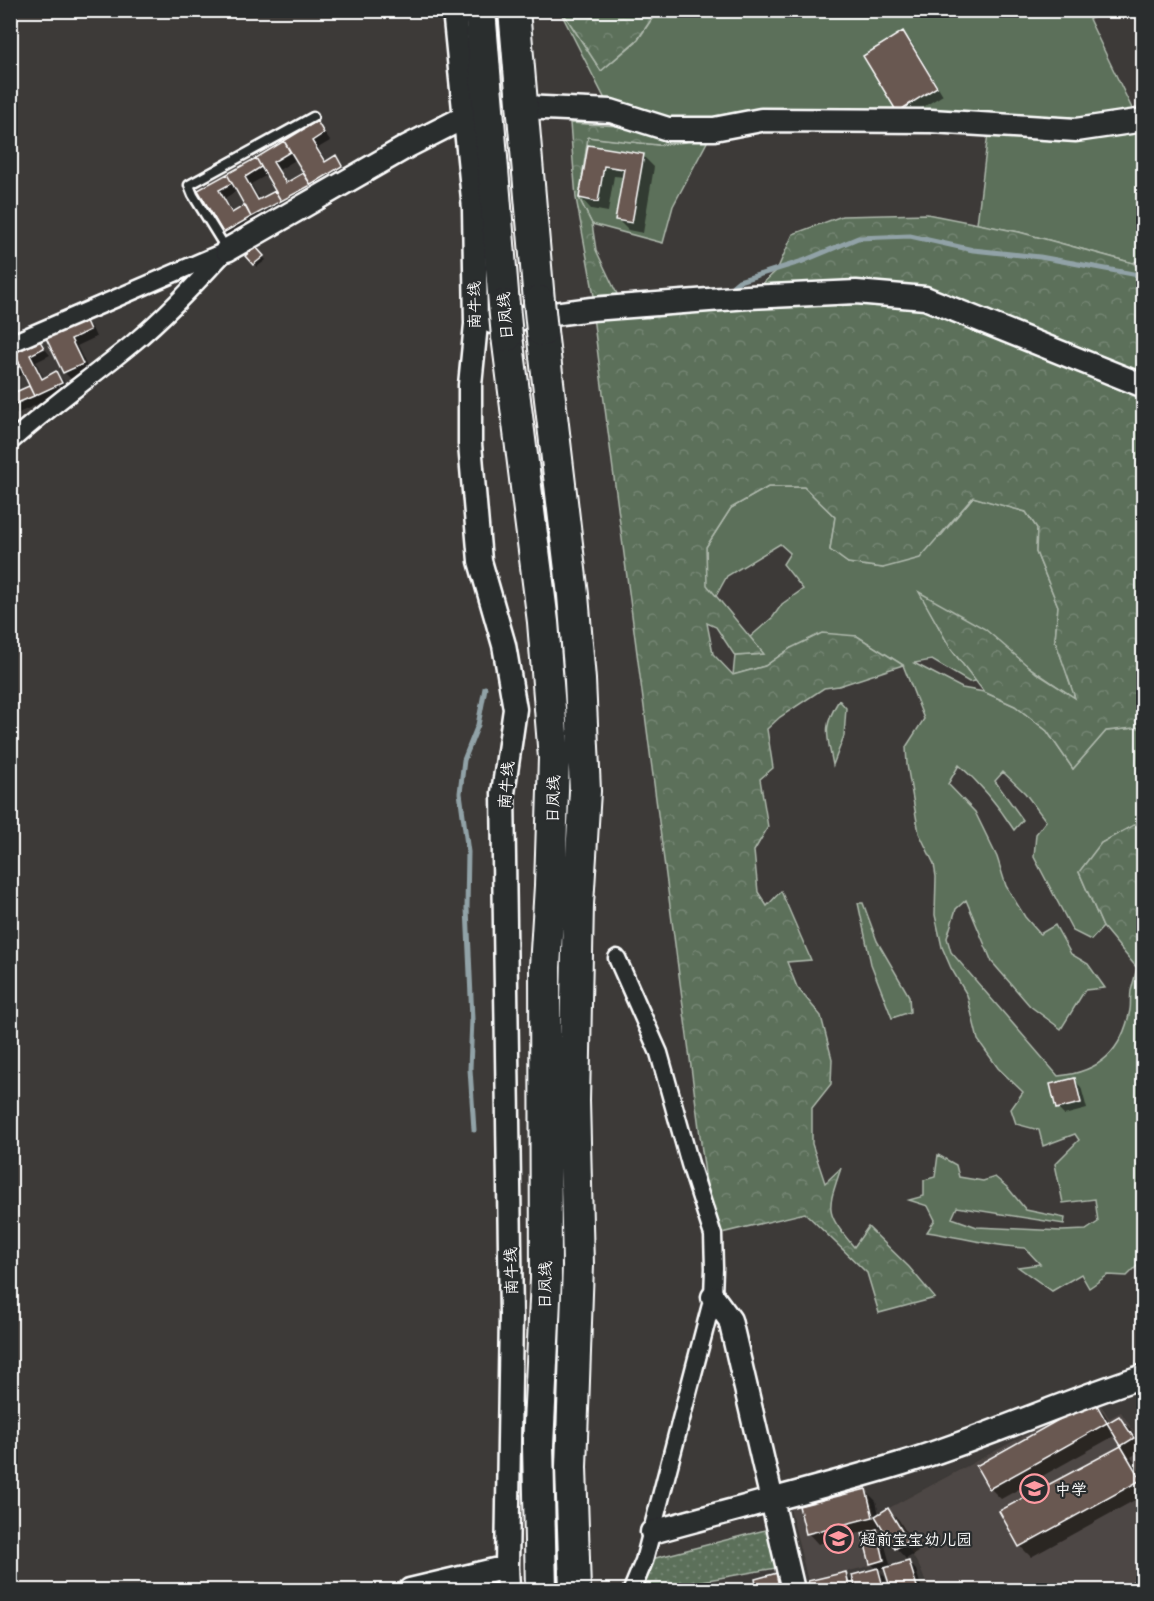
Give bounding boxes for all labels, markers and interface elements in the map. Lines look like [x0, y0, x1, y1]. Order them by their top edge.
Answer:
street label: 南牛线 [460, 281, 489, 329]
street label: 日凤线 [489, 291, 521, 341]
street label: 南牛线 [489, 760, 523, 810]
street label: 日凤线 [538, 775, 568, 823]
street label: 南牛线 [496, 1247, 526, 1295]
street label: 日凤线 [530, 1261, 560, 1309]
school or university icon: 中学 [1018, 1473, 1050, 1505]
place label: 中学 [1055, 1475, 1087, 1504]
school or university icon: 超前宝宝幼儿园 [823, 1523, 855, 1555]
place label: 超前宝宝幼儿园 [860, 1525, 972, 1554]

